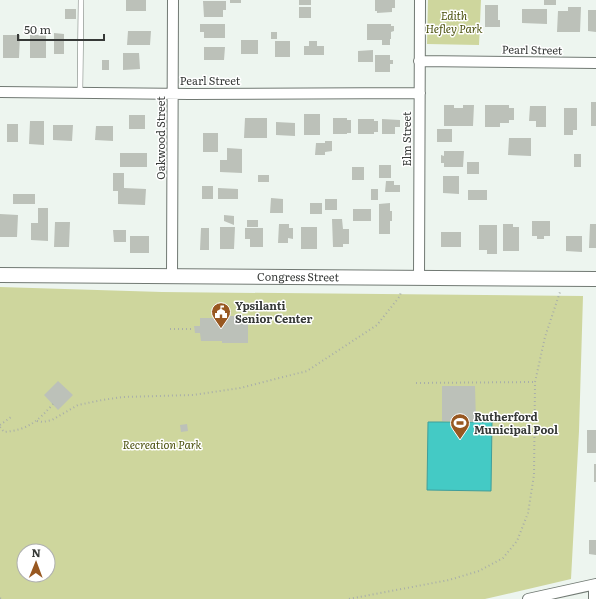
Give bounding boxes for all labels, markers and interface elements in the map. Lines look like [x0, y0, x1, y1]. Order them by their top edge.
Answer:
park label: Edith Hefley Park [426, 7, 482, 36]
scale bar [18, 16, 104, 42]
text: 50 m [24, 20, 51, 38]
street label: Pearl Street [502, 40, 563, 58]
street label: Pearl Street [180, 72, 241, 88]
street label: Oakwood Street [152, 96, 168, 180]
street label: Elm Street [398, 111, 414, 166]
street label: Congress Street [257, 268, 339, 284]
place label: Ypsilanti Senior Center [235, 297, 312, 326]
public building icon: Ypsilanti Senior Center [210, 301, 232, 329]
place label: Rutherford Municipal Pool [474, 408, 558, 437]
sports icon: Rutherford Municipal Pool [449, 412, 471, 440]
park label: Recreation Park [123, 436, 201, 452]
north arrow [16, 543, 56, 583]
text: N [31, 544, 41, 560]

